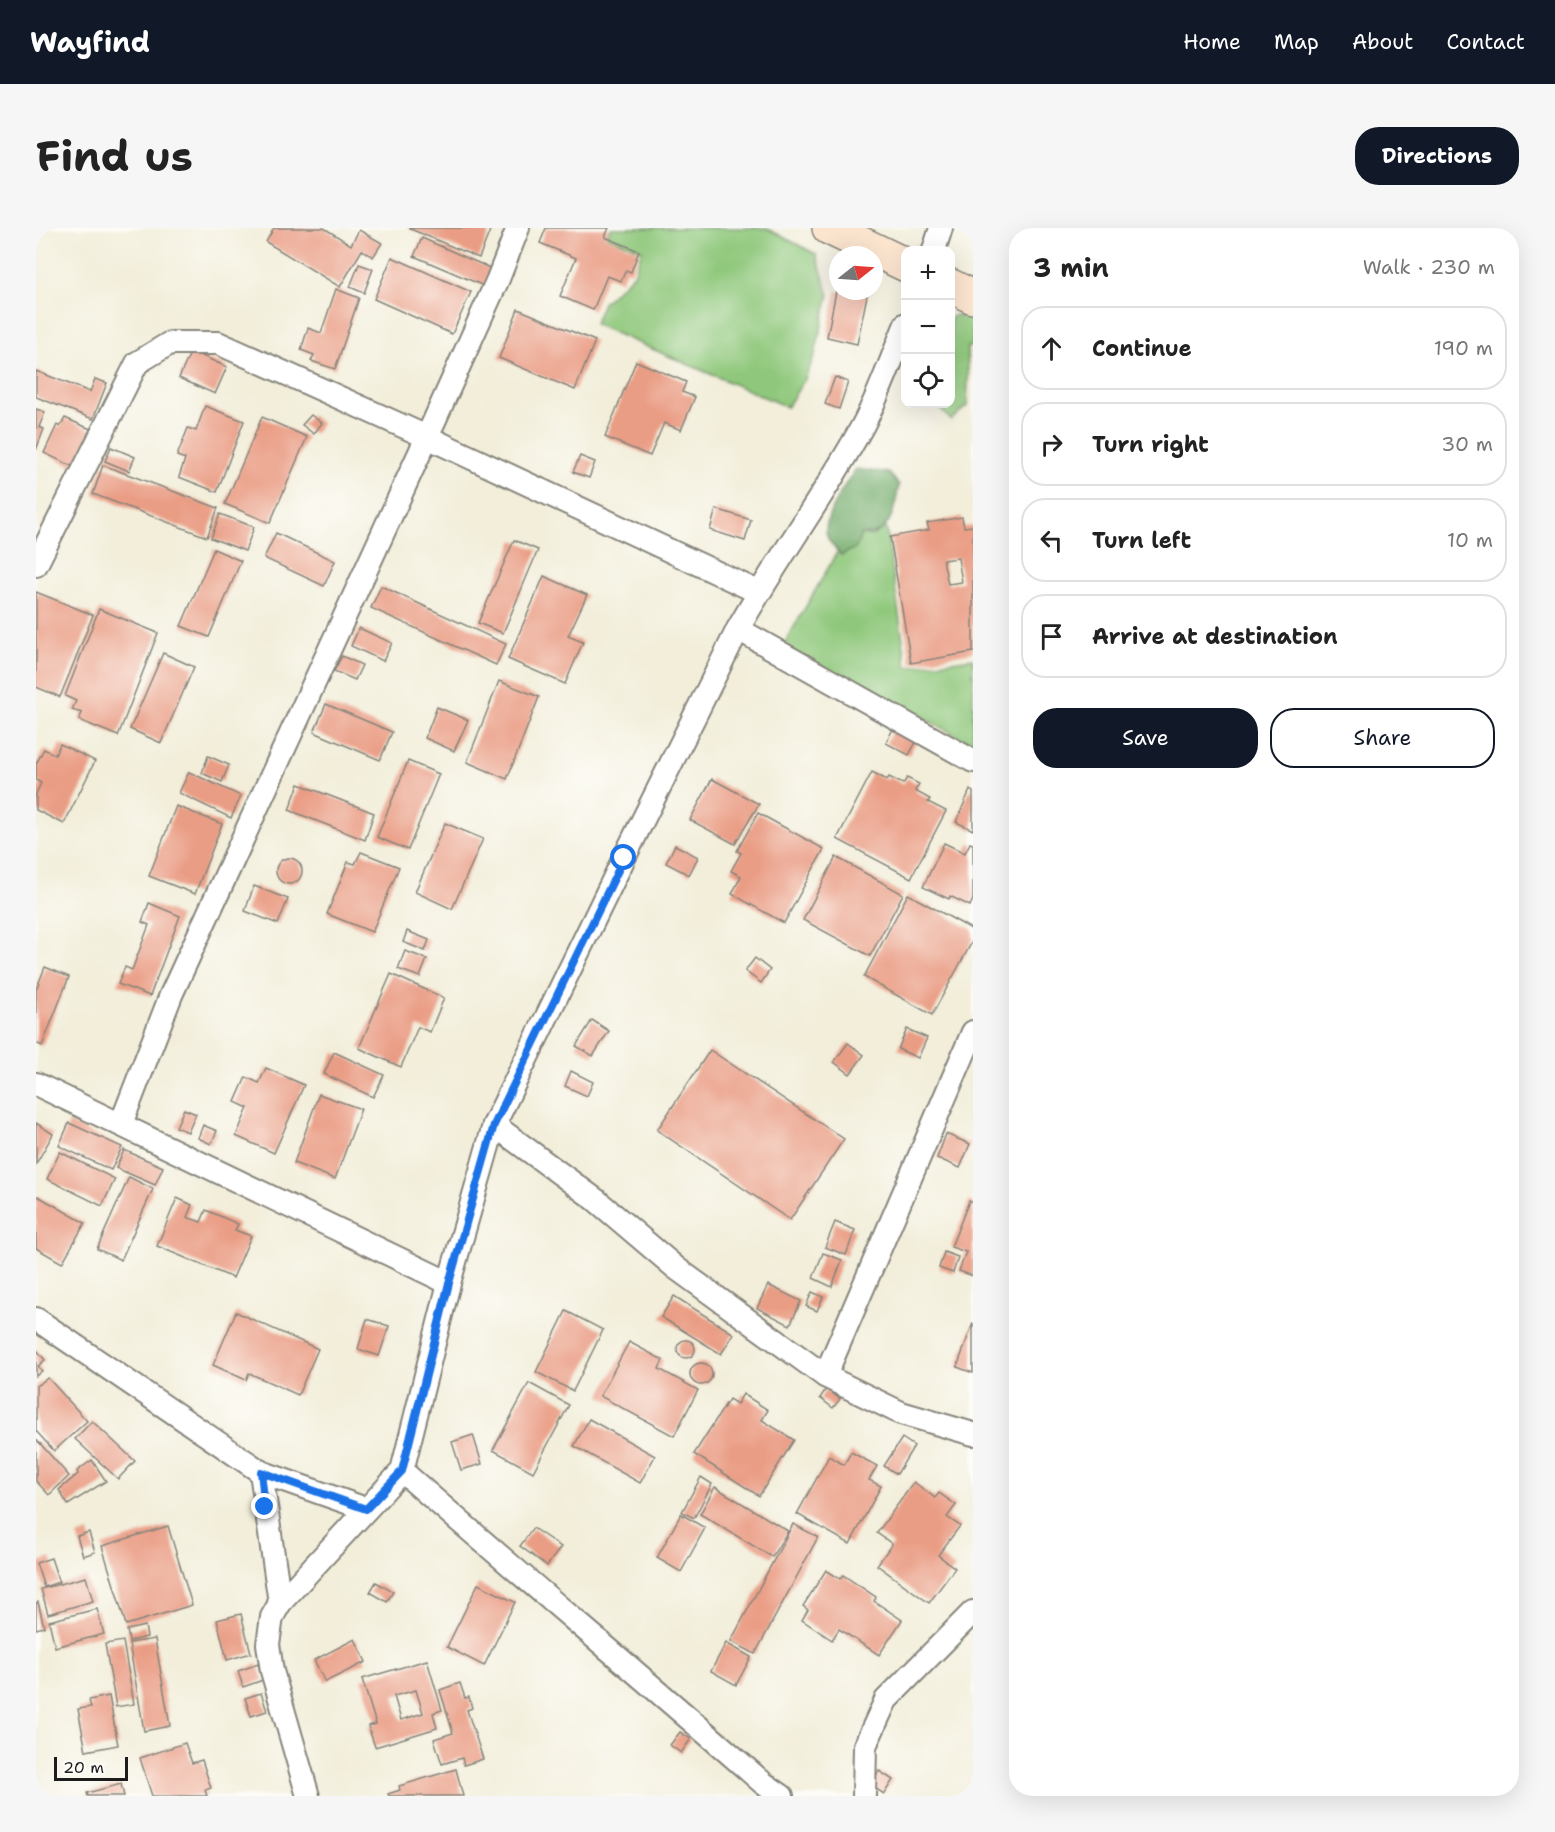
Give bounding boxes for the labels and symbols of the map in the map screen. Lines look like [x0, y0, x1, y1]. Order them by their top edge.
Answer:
north arrow [829, 246, 883, 300]
route start [610, 844, 636, 870]
route end [251, 1493, 277, 1519]
scale bar [54, 1754, 128, 1782]

